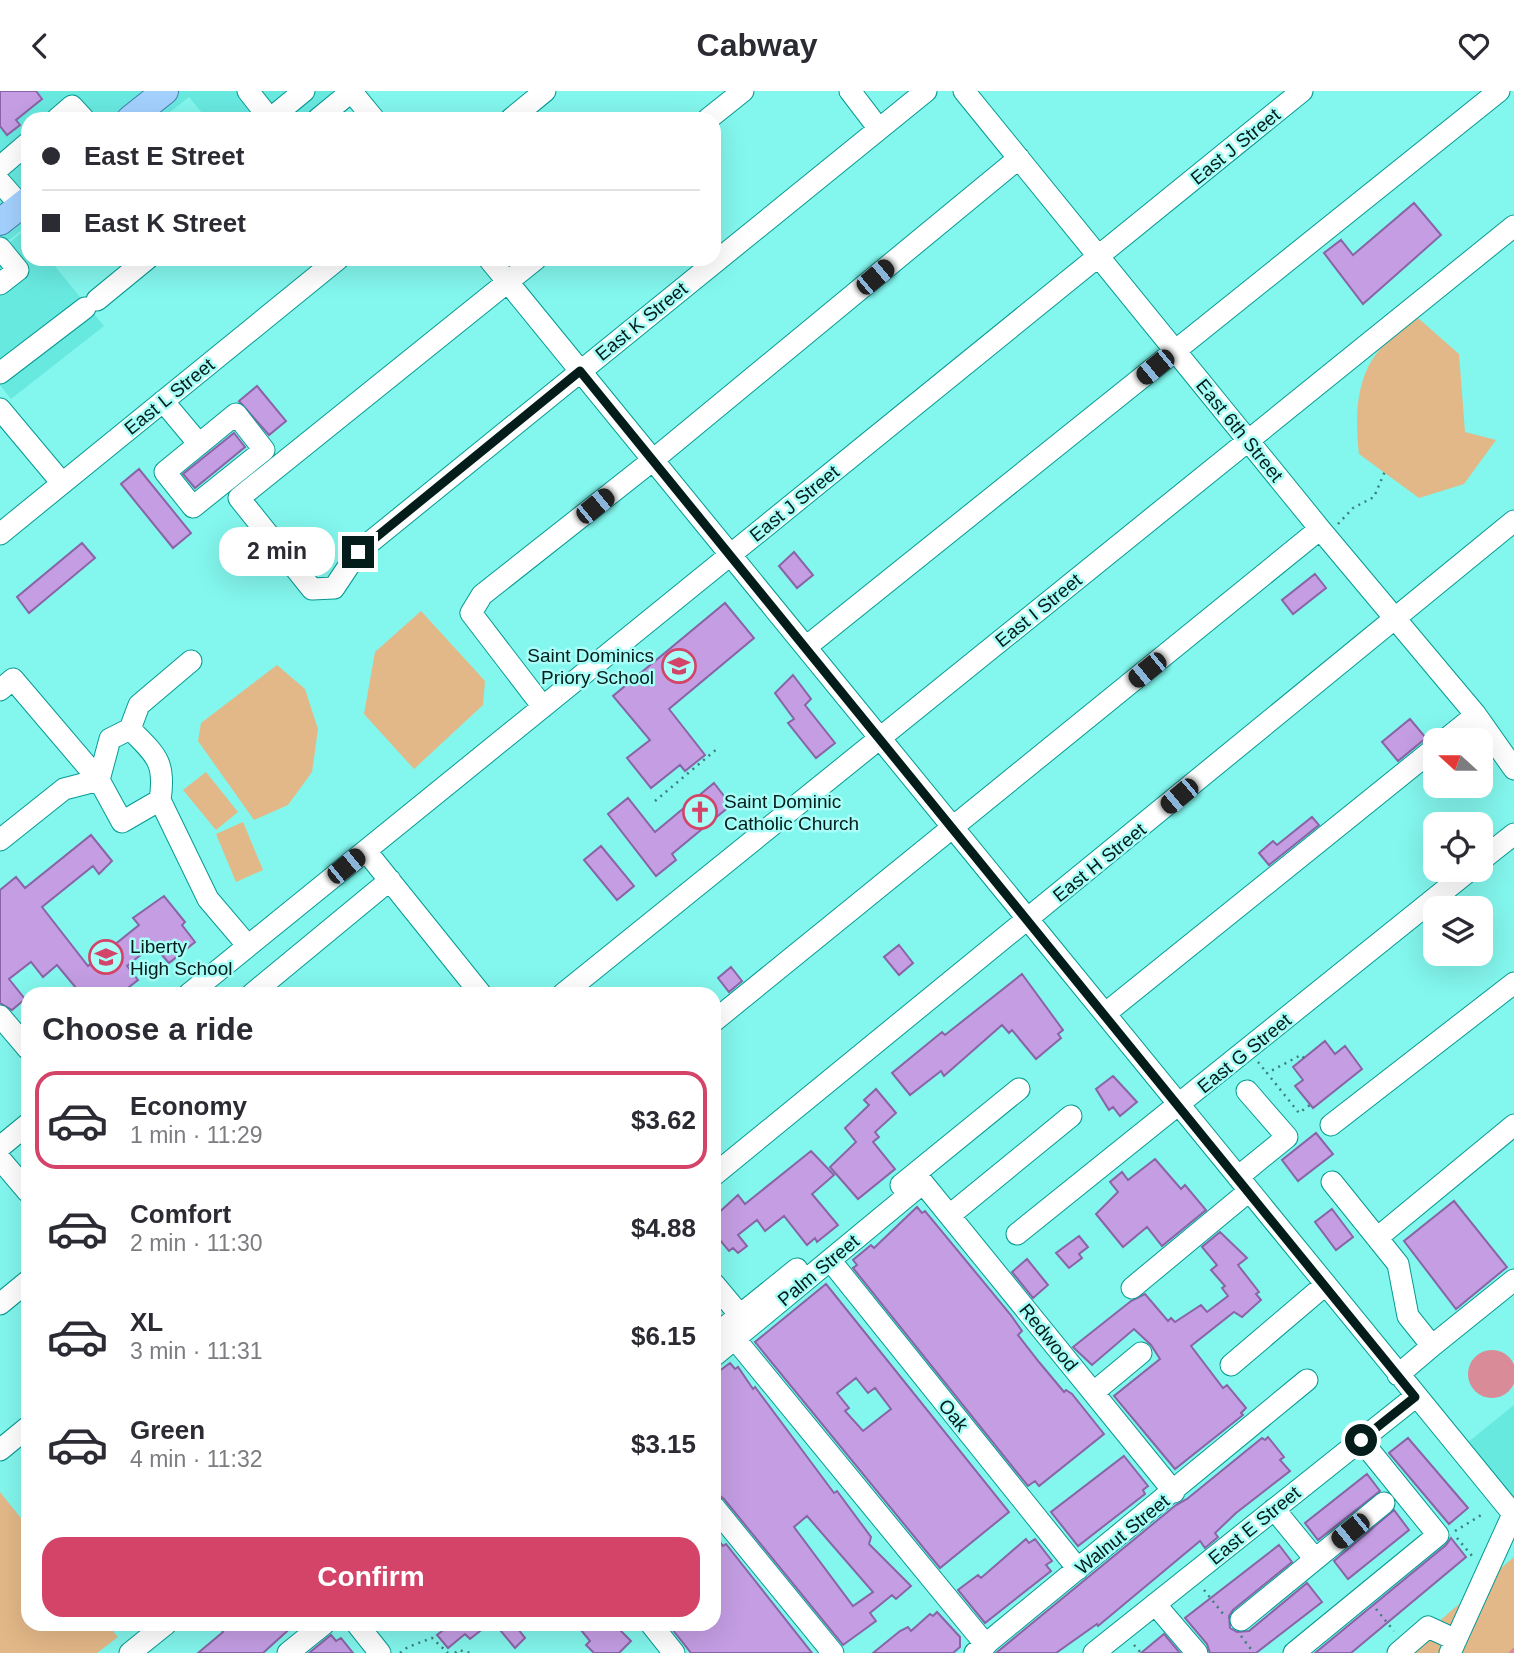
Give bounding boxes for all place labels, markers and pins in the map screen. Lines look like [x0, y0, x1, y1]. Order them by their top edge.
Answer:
place label: Saint Dominics Priory School [527, 645, 654, 688]
school or university icon: Saint Dominics Priory School [660, 647, 698, 685]
place label: Saint Dominic Catholic Church [724, 791, 859, 834]
church icon: Saint Dominic Catholic Church [681, 793, 719, 831]
place label: Liberty High School [130, 936, 232, 979]
school or university icon: Liberty High School [87, 938, 125, 976]

